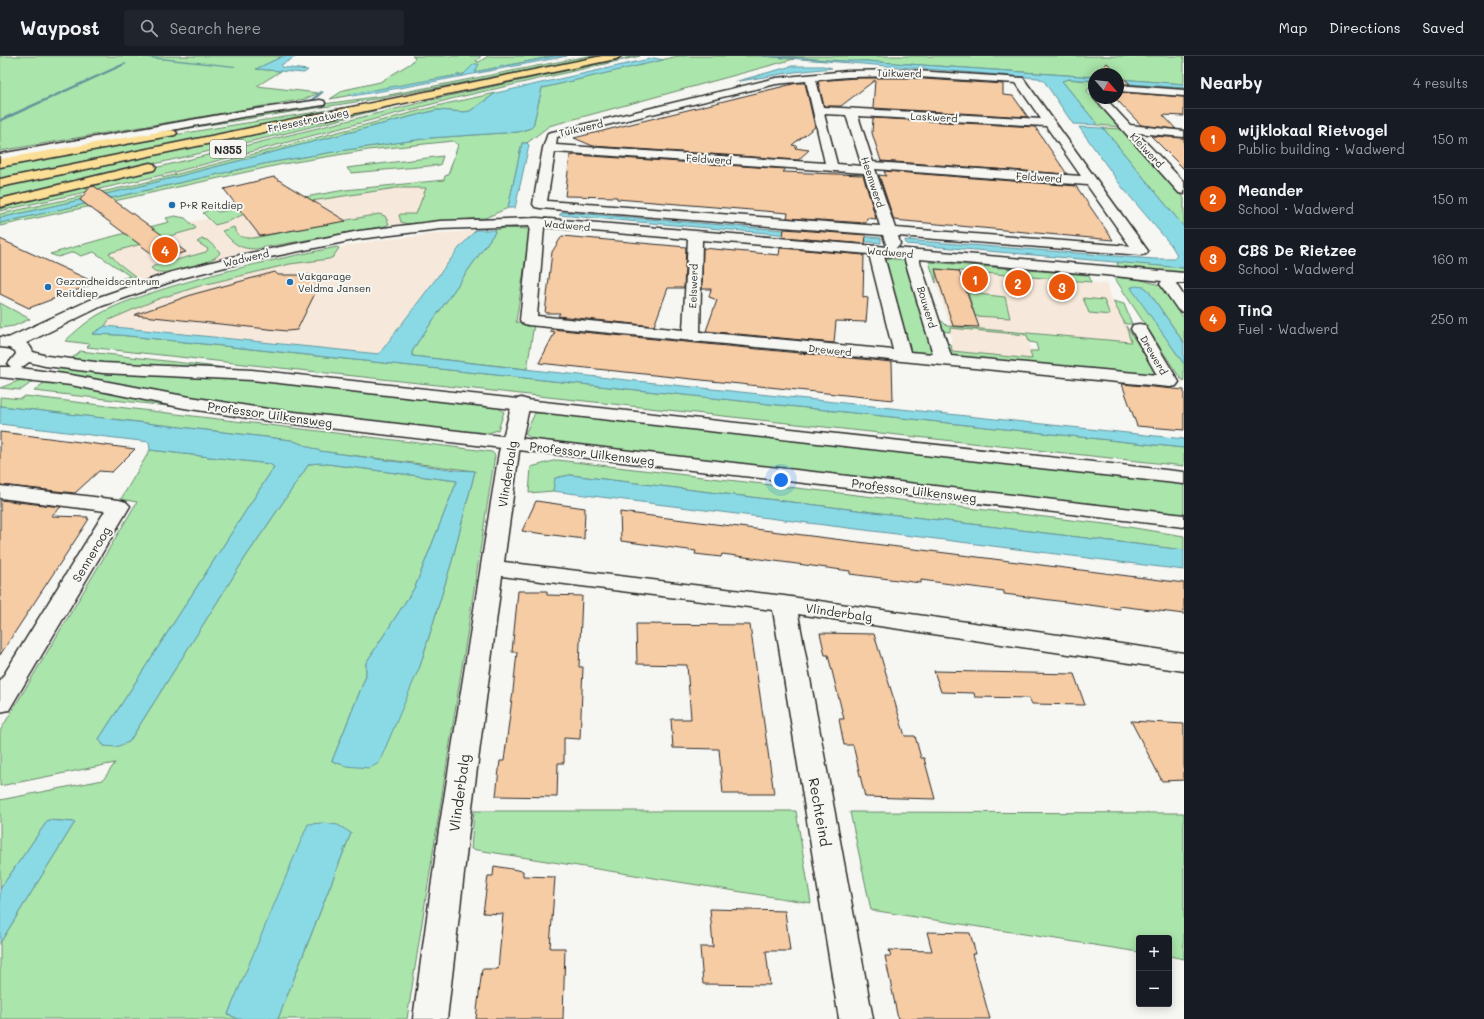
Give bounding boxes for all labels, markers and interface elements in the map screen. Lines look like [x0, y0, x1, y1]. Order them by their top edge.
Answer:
search box [124, 10, 404, 46]
text: Waypost [20, 15, 100, 40]
icon: search [138, 17, 160, 39]
text: Search here [170, 18, 261, 38]
text: Map [1279, 18, 1307, 37]
text: Directions [1329, 18, 1400, 37]
text: Saved [1422, 18, 1464, 37]
street label: Tuikwerd [877, 66, 921, 80]
north arrow [1088, 68, 1124, 104]
text: Nearby [1200, 71, 1262, 93]
text: 4 results [1413, 74, 1468, 91]
street label: Friesestraatweg [267, 105, 350, 135]
street label: Laskwerd [910, 109, 958, 125]
street label: Tuikwerd [558, 116, 604, 140]
text: wijklokaal Rietvogel [1238, 120, 1388, 140]
street label: Kleiwerd [1127, 129, 1167, 171]
text: 1 [1210, 130, 1216, 147]
text: 150 m [1432, 130, 1468, 147]
road number: N355 [210, 140, 246, 158]
text: Public building · Wadwerd [1238, 140, 1405, 157]
street label: Feldwerd [686, 150, 732, 168]
street label: Heemwerd [858, 155, 888, 209]
street label: Feldwerd [1016, 168, 1062, 186]
text: Meander [1238, 180, 1303, 200]
text: 2 [1209, 190, 1217, 207]
text: 150 m [1432, 190, 1468, 207]
place label: P+R Reitdiep [180, 198, 243, 212]
marker: P+R Reitdiep [167, 200, 177, 210]
text: School · Wadwerd [1238, 200, 1354, 217]
street label: Wadwerd [543, 216, 591, 234]
pin: 4 [152, 235, 178, 265]
text: CBS De Rietzee [1238, 240, 1357, 260]
street label: Wadwerd [866, 243, 914, 261]
street label: Wadwerd [222, 246, 270, 270]
text: 3 [1209, 250, 1217, 267]
text: 160 m [1432, 250, 1468, 267]
text: School · Wadwerd [1238, 260, 1354, 277]
street label: Eelswerd [685, 263, 701, 309]
pin: 1 [962, 264, 988, 294]
pin: 2 [1005, 268, 1031, 298]
place label: Vakgarage Veldma Jansen [298, 269, 371, 295]
pin: 3 [1049, 272, 1075, 302]
place label: Gezondheidscentrum Reitdiep [56, 274, 160, 300]
marker: Vakgarage Veldma Jansen [285, 277, 295, 287]
marker: Gezondheidscentrum Reitdiep [43, 282, 53, 292]
street label: Bouwerd [914, 284, 940, 330]
text: TinQ [1238, 300, 1273, 320]
text: 4 [1209, 310, 1217, 327]
text: 250 m [1431, 310, 1468, 327]
text: Fuel · Wadwerd [1238, 320, 1338, 337]
street label: Drewerd [1137, 333, 1171, 377]
street label: Drewerd [808, 341, 852, 359]
street label: Professor Uilkensweg [207, 397, 333, 431]
street label: Professor Uilkensweg [529, 437, 655, 469]
street label: Vlinderbalg [494, 440, 520, 508]
your location [771, 470, 791, 490]
street label: Professor Uilkensweg [851, 474, 977, 506]
street label: Senneroog [68, 523, 114, 585]
street label: Vlinderbalg [805, 599, 873, 625]
street label: Vlinderbalg [444, 753, 474, 833]
street label: Rechteind [805, 776, 835, 848]
map controls [1136, 935, 1172, 1007]
button: + [1136, 935, 1172, 971]
button: − [1136, 971, 1172, 1007]

